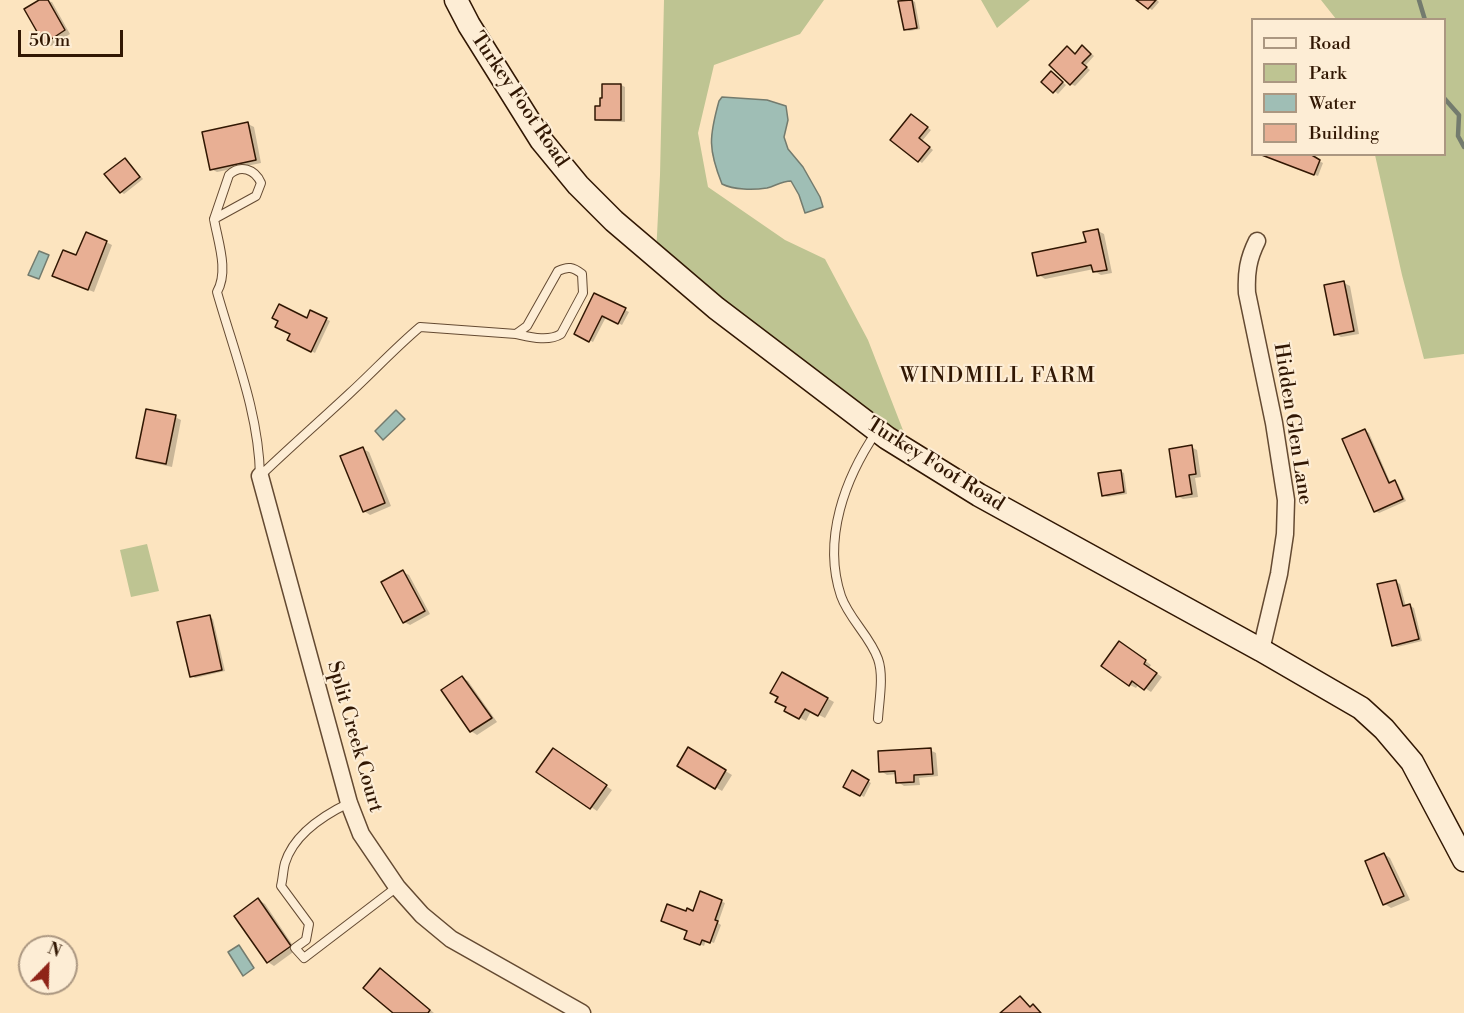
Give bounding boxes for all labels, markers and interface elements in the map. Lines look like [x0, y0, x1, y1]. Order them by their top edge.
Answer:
scale bar [21, 18, 126, 56]
legend [1251, 18, 1446, 156]
street label: Turkey Foot Road [465, 28, 573, 172]
text: 50 m [29, 29, 70, 52]
text: Road [1309, 32, 1351, 55]
text: Park [1309, 62, 1346, 85]
text: Water [1309, 92, 1356, 115]
text: Building [1309, 122, 1379, 145]
street label: Hidden Glen Lane [1267, 341, 1317, 507]
district label: WINDMILL FARM [900, 364, 1096, 390]
street label: Turkey Foot Road [862, 413, 1008, 517]
street label: Split Creek Court [321, 659, 387, 815]
north arrow [18, 935, 78, 995]
text: N [45, 939, 64, 962]

